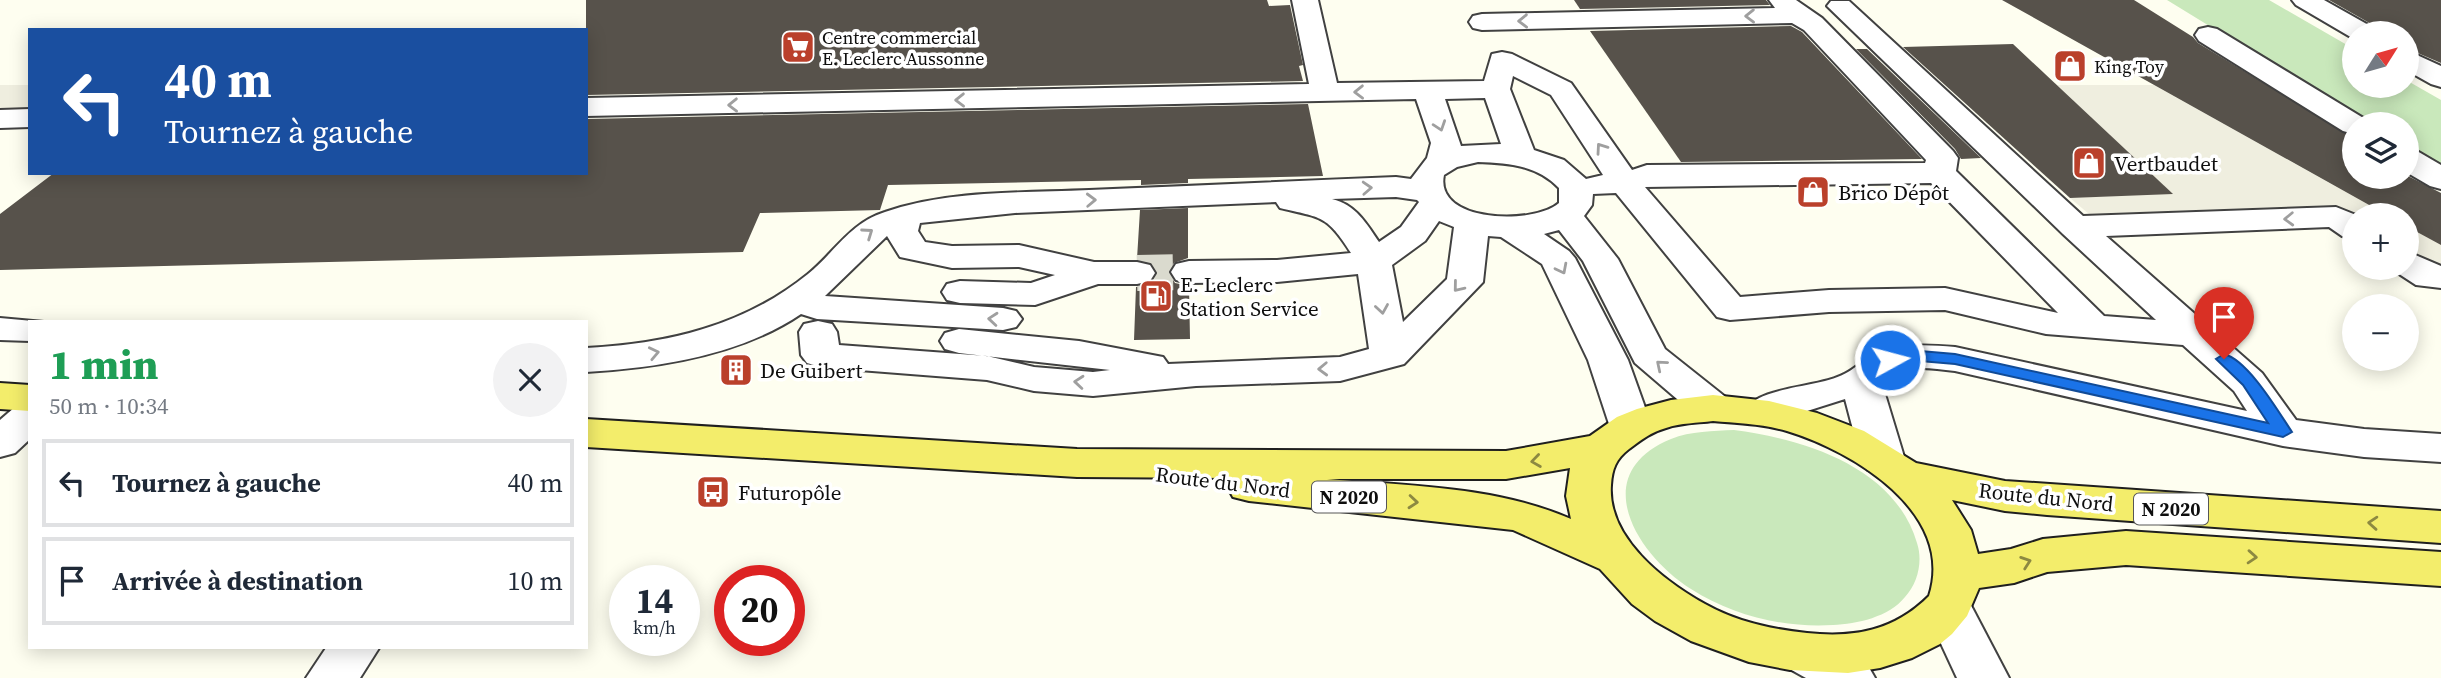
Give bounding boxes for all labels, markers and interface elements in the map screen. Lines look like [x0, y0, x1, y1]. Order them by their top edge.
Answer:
one-way arrow [1745, 8, 1755, 24]
one-way arrow [1517, 13, 1528, 29]
north arrow [2342, 21, 2418, 98]
map controls [2342, 21, 2419, 371]
place label: Centre commercial E. Leclerc Aussonne [822, 25, 984, 71]
supermarket icon: Centre commercial E. Leclerc Aussonne [779, 28, 817, 66]
text: 40 m [164, 46, 272, 113]
shop icon: King Toy [2051, 47, 2089, 85]
place label: King Toy [2094, 54, 2165, 79]
icon: left [49, 56, 140, 147]
one-way arrow [1354, 84, 1364, 100]
one-way arrow [955, 92, 965, 108]
one-way arrow [727, 97, 738, 112]
text: Tournez à gauche [164, 110, 413, 154]
button: layers [2342, 112, 2419, 189]
one-way arrow [1432, 119, 1446, 132]
one-way arrow [1596, 142, 1609, 155]
shop icon: Vertbaudet [2070, 144, 2108, 182]
place label: Vertbaudet [2114, 149, 2218, 178]
shop icon: Brico Dépôt [1794, 173, 1832, 211]
place label: Brico Dépôt [1838, 178, 1949, 207]
one-way arrow [1362, 181, 1373, 196]
one-way arrow [1085, 192, 1096, 207]
button: + [2342, 203, 2419, 280]
one-way arrow [2283, 212, 2294, 227]
one-way arrow [860, 229, 873, 241]
one-way arrow [1554, 262, 1568, 274]
place label: E. Leclerc Station Service [1180, 270, 1319, 323]
fuel station icon: E. Leclerc Station Service [1137, 277, 1175, 315]
one-way arrow [1454, 279, 1466, 291]
pin [2194, 287, 2254, 359]
button: − [2342, 294, 2419, 371]
icon: arrive [2205, 298, 2243, 336]
one-way arrow [1374, 303, 1389, 315]
one-way arrow [987, 312, 998, 327]
position arrow [1853, 323, 1927, 397]
text: 1 min [49, 335, 159, 393]
button: close [493, 343, 567, 417]
one-way arrow [648, 347, 660, 362]
building icon: De Guibert [717, 351, 755, 389]
place label: De Guibert [760, 356, 862, 385]
one-way arrow [1656, 361, 1669, 373]
one-way arrow [1317, 362, 1328, 377]
one-way arrow [1074, 375, 1085, 390]
text: 50 m · 10:34 [49, 390, 169, 422]
one-way arrow [1530, 454, 1542, 469]
street label: Route du Nord [1154, 459, 1292, 505]
icon: left [53, 464, 91, 502]
text: Tournez à gauche [112, 465, 321, 501]
text: 40 m [508, 465, 563, 501]
bus stop icon: Futuropôle [694, 473, 732, 511]
street label: Route du Nord [1977, 475, 2115, 519]
place label: Futuropôle [738, 478, 842, 507]
road number: N 2020 [1312, 482, 1386, 512]
road number: N 2020 [2134, 494, 2208, 524]
one-way arrow [1407, 495, 1418, 510]
one-way arrow [2367, 515, 2378, 530]
one-way arrow [2246, 549, 2257, 564]
one-way arrow [2019, 556, 2031, 570]
icon: arrive [53, 562, 91, 600]
text: Arrivée à destination [112, 563, 363, 599]
text: 10 m [508, 563, 563, 599]
speed limit sign: 20 [714, 565, 805, 656]
text: 14 [636, 577, 673, 625]
text: km/h [633, 615, 676, 640]

